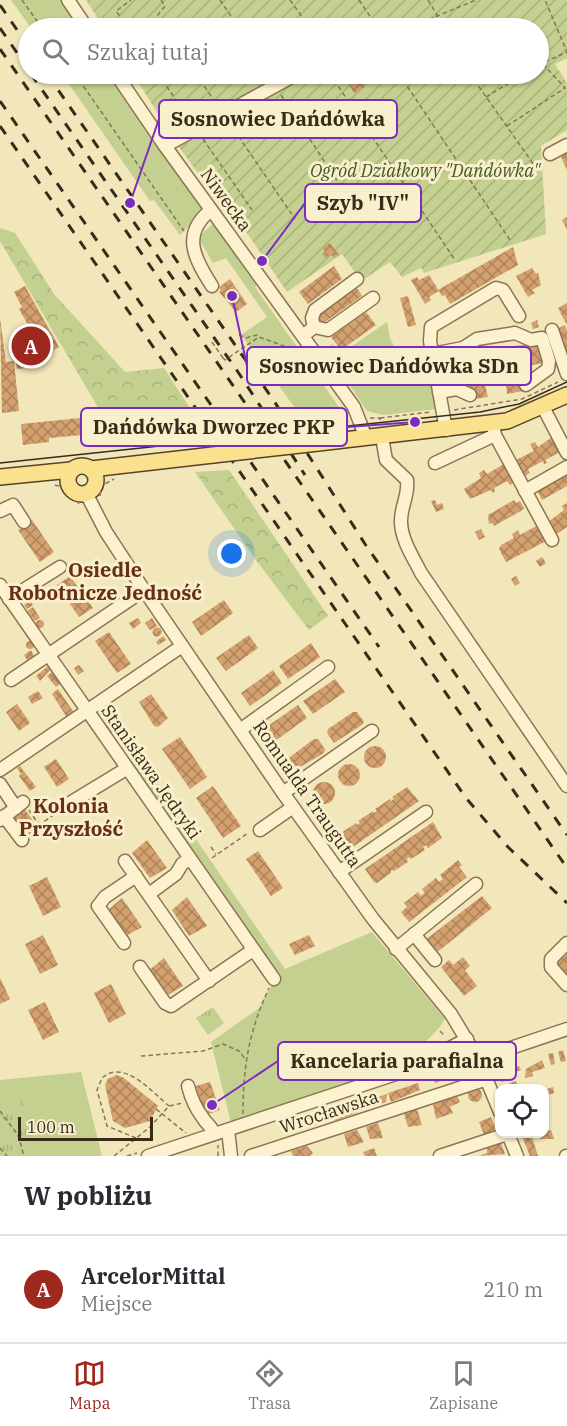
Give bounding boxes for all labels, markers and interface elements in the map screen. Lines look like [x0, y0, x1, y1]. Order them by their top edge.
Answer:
search box [18, 18, 549, 84]
icon: search [39, 35, 72, 68]
text: Szukaj tutaj [87, 37, 209, 66]
callout: Sosnowiec Dańdówka [159, 100, 397, 138]
text: Sosnowiec Dańdówka [171, 105, 385, 132]
park label: Ogród Działkowy "Dańdówka" [310, 159, 541, 182]
street label: Niwecka [196, 163, 257, 236]
callout: Szyb "IV" [305, 184, 421, 222]
text: Szyb "IV" [317, 189, 409, 216]
pin: A [12, 324, 51, 368]
callout: Sosnowiec Dańdówka SDn [247, 347, 531, 385]
text: Sosnowiec Dańdówka SDn [259, 352, 519, 379]
callout: Dańdówka Dworzec PKP [81, 408, 347, 446]
text: Dańdówka Dworzec PKP [93, 413, 335, 440]
your location [217, 539, 246, 568]
district label: Osiedle Robotnicze Jedność [8, 556, 202, 606]
street label: Stanisława Jędryki [96, 700, 207, 844]
street label: Romualda Traugutta [248, 716, 367, 872]
district label: Kolonia Przyszłość [19, 792, 124, 842]
callout: Kancelaria parafialna [278, 1042, 516, 1080]
text: Kancelaria parafialna [290, 1047, 504, 1074]
map controls [495, 1084, 549, 1138]
button: locate [495, 1084, 549, 1138]
street label: Wrocławska [276, 1085, 381, 1138]
scale bar [18, 1114, 153, 1142]
text: 100 m [27, 1117, 75, 1137]
text: W pobliżu [24, 1178, 152, 1212]
text: ArcelorMittal [81, 1261, 225, 1290]
text: A [37, 1276, 50, 1303]
text: 210 m [483, 1276, 543, 1303]
text: Miejsce [81, 1290, 152, 1317]
tab: Mapa [69, 1357, 110, 1413]
tab: Trasa [248, 1357, 291, 1413]
tab: Zapisane [429, 1357, 498, 1413]

